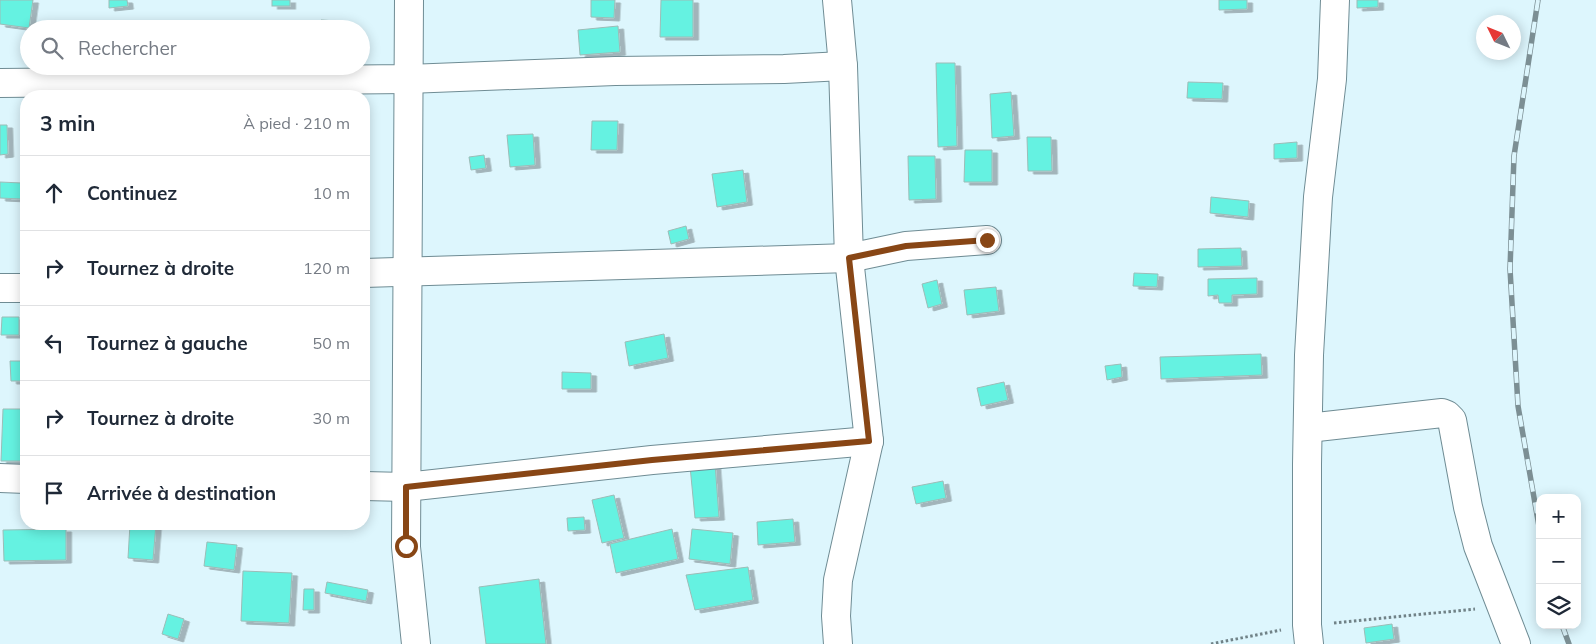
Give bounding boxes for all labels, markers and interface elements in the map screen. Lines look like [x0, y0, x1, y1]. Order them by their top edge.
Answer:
north arrow [1476, 15, 1521, 60]
search box [20, 20, 370, 75]
icon: search [38, 34, 66, 62]
text: Rechercher [78, 36, 177, 60]
text: 3 min [40, 110, 95, 136]
text: À pied · 210 m [243, 113, 350, 133]
icon: ahead [40, 179, 68, 207]
text: Continuez [87, 181, 177, 205]
text: 10 m [313, 183, 350, 203]
route end [976, 229, 999, 252]
icon: right [40, 254, 68, 282]
text: Tournez à droite [87, 256, 234, 280]
text: 120 m [303, 258, 350, 278]
icon: left [40, 329, 68, 357]
text: Tournez à gauche [87, 331, 248, 355]
text: 50 m [313, 333, 350, 353]
icon: right [40, 404, 68, 432]
text: Tournez à droite [87, 406, 234, 430]
text: 30 m [313, 408, 350, 428]
icon: arrive [40, 479, 68, 507]
text: Arrivée à destination [87, 481, 276, 505]
map controls [1536, 494, 1581, 629]
button: + [1536, 494, 1581, 539]
route start [395, 535, 418, 558]
button: − [1536, 539, 1581, 584]
button: layers [1536, 584, 1581, 629]

